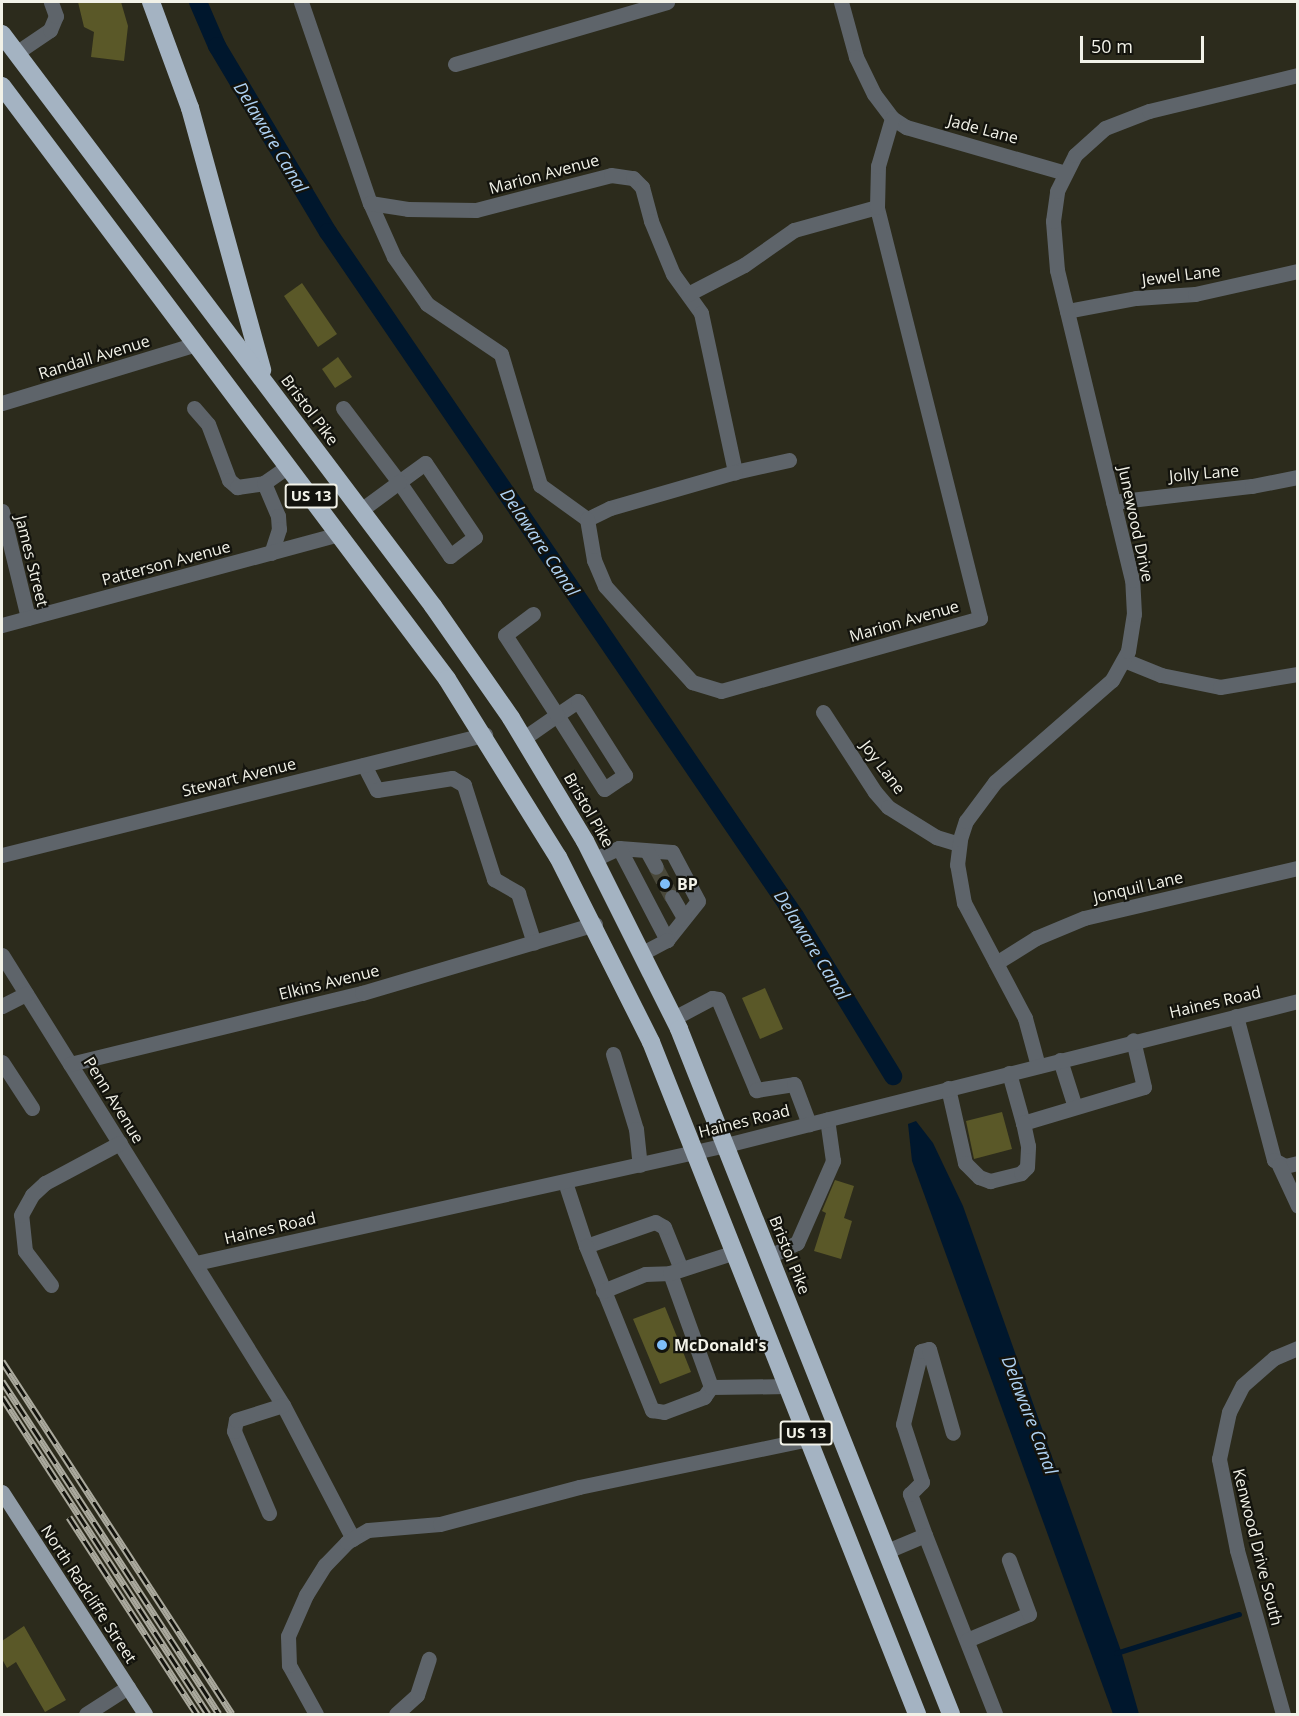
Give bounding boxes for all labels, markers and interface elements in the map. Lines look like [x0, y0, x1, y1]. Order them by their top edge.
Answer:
scale bar [1083, 24, 1208, 62]
text: 50 m [1091, 34, 1133, 58]
water label: Delaware Canal [229, 78, 313, 196]
street label: Jade Lane [946, 110, 1020, 148]
street label: Marion Avenue [487, 150, 601, 198]
street label: Jewel Lane [1141, 261, 1221, 289]
street label: Randall Avenue [36, 331, 152, 383]
street label: Bristol Pike [277, 371, 343, 449]
street label: Jolly Lane [1168, 460, 1240, 486]
street label: Junewood Drive [1114, 464, 1158, 584]
road number: US 13 [284, 484, 338, 508]
water label: Delaware Canal [496, 484, 584, 600]
street label: James Street [11, 513, 53, 609]
street label: Patterson Avenue [100, 537, 232, 589]
street label: Marion Avenue [847, 596, 961, 646]
street label: Joy Lane [857, 736, 909, 798]
street label: Stewart Avenue [180, 754, 298, 800]
street label: Bristol Pike [560, 769, 618, 851]
street label: Jonquil Lane [1091, 867, 1185, 907]
place label: BP [677, 874, 698, 894]
marker: BP [658, 877, 672, 891]
water label: Delaware Canal [770, 886, 854, 1004]
street label: Elkins Avenue [277, 960, 381, 1004]
street label: Haines Road [1167, 982, 1263, 1022]
street label: Penn Avenue [80, 1053, 148, 1147]
street label: Haines Road [696, 1100, 792, 1142]
street label: Haines Road [222, 1208, 318, 1248]
street label: Bristol Pike [766, 1213, 814, 1297]
place label: McDonald's [674, 1335, 766, 1355]
marker: McDonald's [655, 1338, 669, 1352]
water label: Delaware Canal [997, 1353, 1063, 1477]
road number: US 13 [779, 1421, 833, 1445]
street label: Kenwood Drive South [1229, 1466, 1287, 1628]
street label: North Radcliffe Street [37, 1521, 141, 1667]

